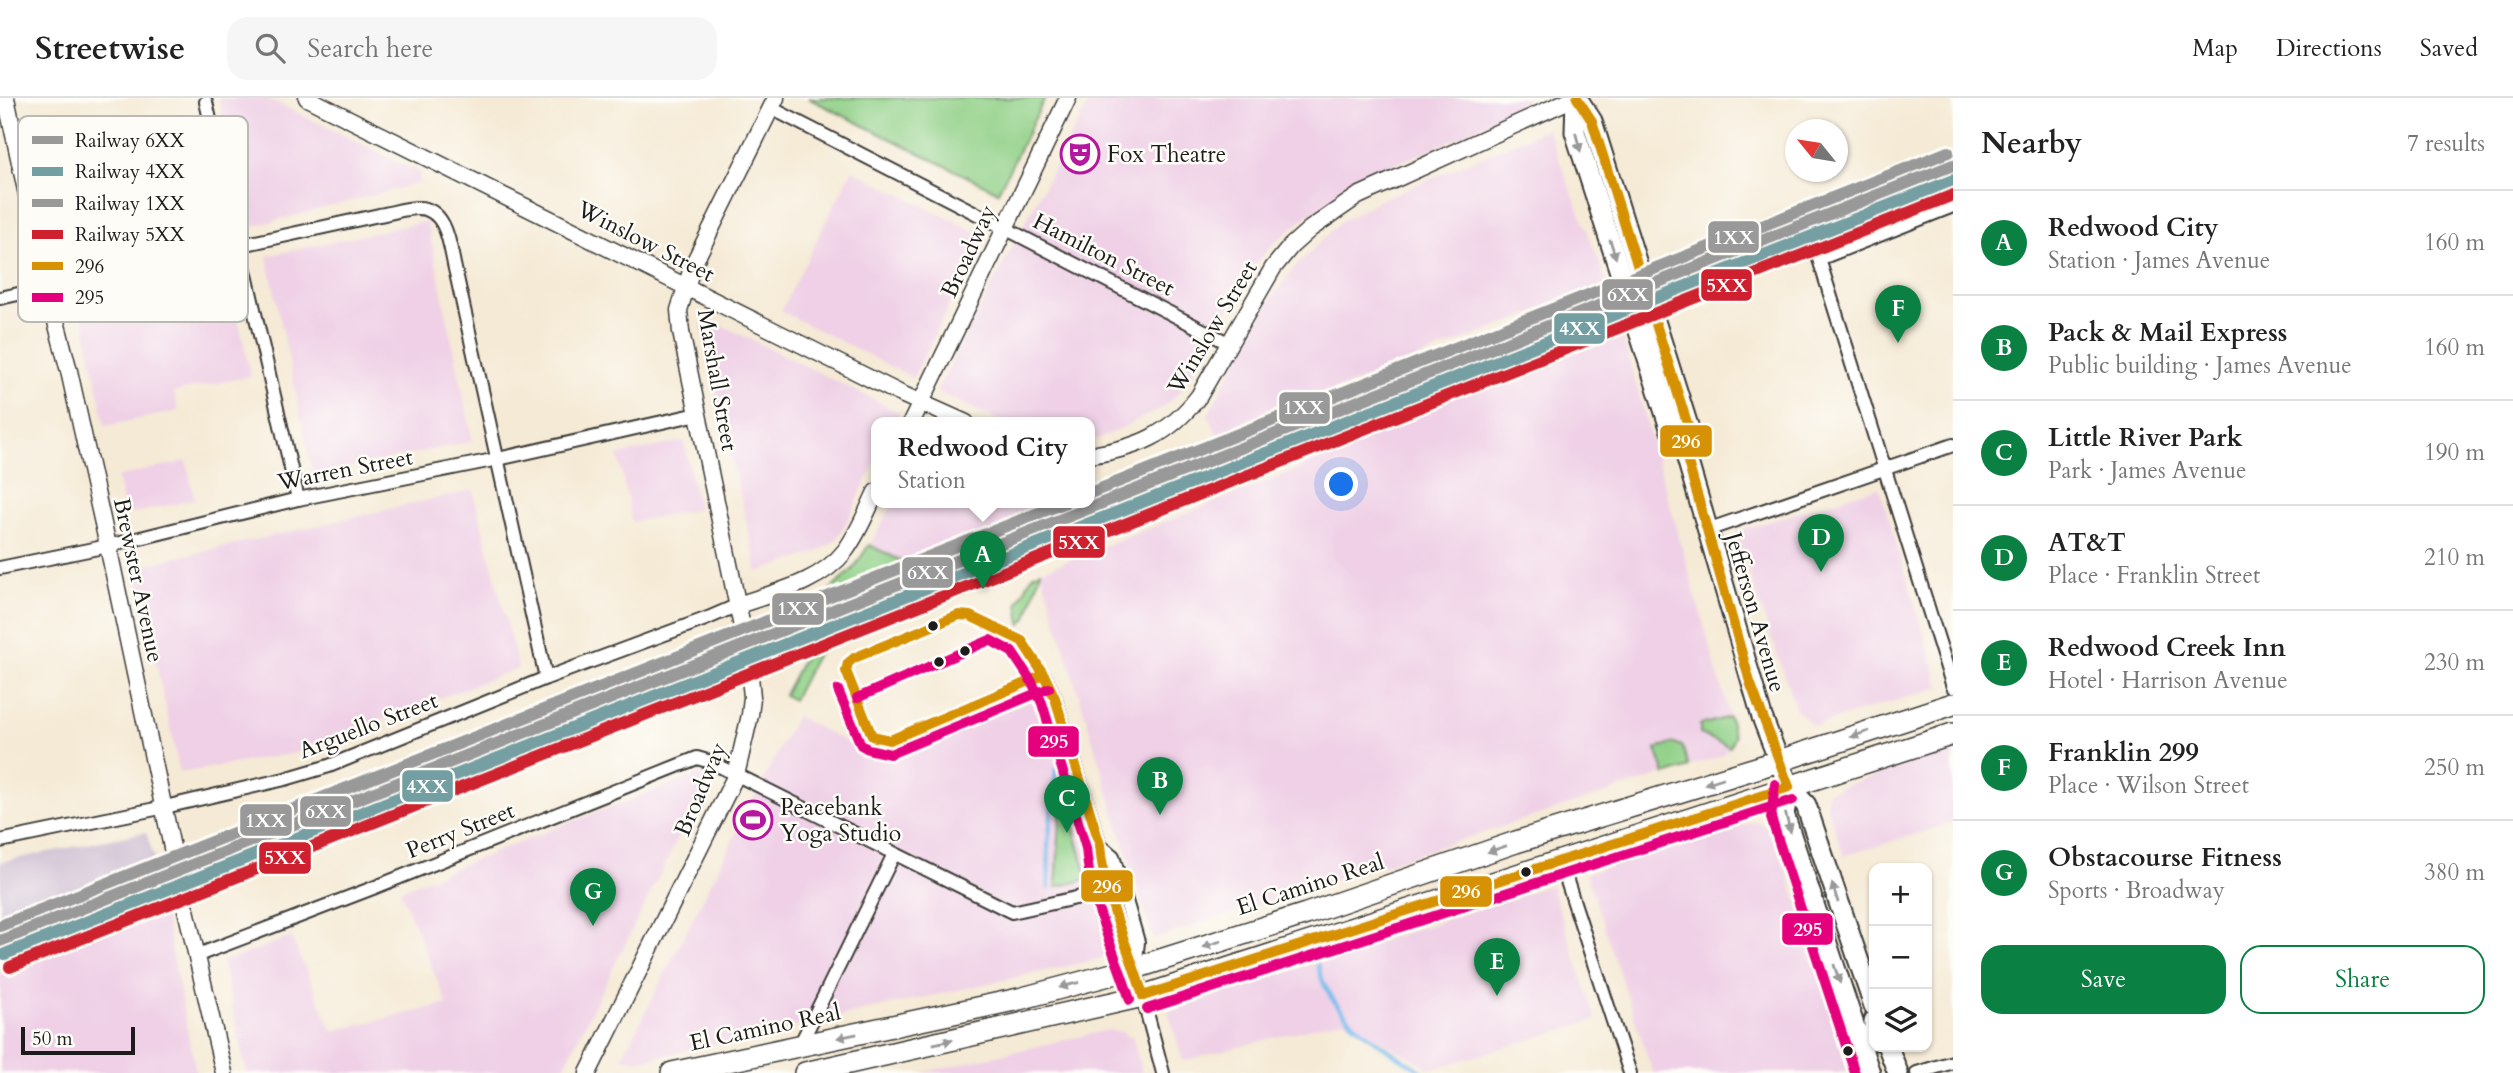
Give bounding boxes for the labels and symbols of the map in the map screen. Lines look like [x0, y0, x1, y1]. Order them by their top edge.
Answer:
legend [18, 116, 248, 322]
north arrow [1785, 119, 1848, 182]
text: Railway 6XX [75, 128, 185, 154]
one-way arrow [1573, 131, 1584, 153]
theatre icon: Fox Theatre [1059, 133, 1101, 175]
place label: Fox Theatre [1107, 139, 1226, 170]
text: Railway 4XX [75, 159, 185, 185]
text: Railway 1XX [75, 191, 185, 217]
street label: Winslow Street [571, 193, 720, 290]
street label: Broadway [933, 200, 1003, 303]
street label: Hamilton Street [1028, 205, 1180, 303]
line badge: 1XX [1707, 220, 1760, 254]
text: Railway 5XX [75, 222, 185, 248]
text: 1XX [1713, 225, 1755, 251]
one-way arrow [1608, 238, 1618, 259]
text: 296 [75, 254, 104, 280]
street label: Winslow Street [1160, 255, 1265, 401]
line badge: 5XX [1700, 268, 1753, 302]
text: 5XX [1706, 273, 1748, 299]
line badge: 6XX [1601, 278, 1654, 311]
text: 6XX [1607, 282, 1649, 308]
text: 295 [75, 285, 104, 311]
pin: F [1875, 285, 1921, 343]
street label: Marshall Street [690, 307, 745, 453]
line badge: 4XX [1553, 312, 1606, 345]
text: 4XX [1559, 316, 1601, 342]
line badge: 1XX [1278, 391, 1331, 425]
text: 1XX [1283, 395, 1325, 421]
line badge: 296 [1659, 424, 1713, 458]
text: 296 [1671, 429, 1701, 455]
street label: Warren Street [274, 441, 415, 498]
your location [1324, 467, 1358, 501]
street label: Brewster Avenue [106, 495, 171, 665]
pin: D [1798, 514, 1844, 572]
line badge: 5XX [1052, 525, 1106, 559]
street label: Jefferson Avenue [1717, 526, 1793, 696]
text: 5XX [1058, 530, 1100, 556]
pin: A [960, 531, 1006, 589]
line badge: 6XX [901, 556, 954, 589]
text: 6XX [907, 560, 949, 586]
line badge: 1XX [771, 592, 825, 626]
text: 1XX [777, 596, 819, 622]
unlabelled marker [926, 619, 940, 633]
unlabelled marker [958, 644, 972, 658]
unlabelled marker [932, 655, 946, 669]
street label: Arguello Street [294, 685, 442, 766]
line badge: 295 [1027, 725, 1080, 758]
text: 295 [1039, 729, 1069, 755]
one-way arrow [1850, 729, 1871, 740]
street label: Broadway [667, 737, 734, 841]
pin: B [1137, 757, 1183, 815]
line badge: 4XX [401, 769, 454, 803]
text: 4XX [406, 774, 448, 800]
pin: C [1044, 775, 1090, 833]
one-way arrow [1703, 777, 1724, 787]
place label: Peacebank Yoga Studio [780, 792, 901, 849]
line badge: 6XX [299, 795, 352, 828]
street label: Perry Street [401, 795, 519, 866]
text: 6XX [305, 799, 347, 825]
sports icon: Peacebank Yoga Studio [732, 799, 774, 841]
line badge: 1XX [239, 803, 293, 837]
text: 1XX [245, 808, 287, 834]
one-way arrow [1783, 812, 1794, 834]
line badge: 5XX [258, 841, 312, 875]
one-way arrow [1486, 844, 1507, 855]
text: 5XX [264, 845, 306, 871]
street label: El Camino Real [1232, 846, 1388, 923]
unlabelled marker [1519, 865, 1533, 879]
pin: G [570, 868, 616, 926]
line badge: 296 [1080, 869, 1134, 903]
text: 296 [1092, 874, 1122, 900]
line badge: 296 [1439, 875, 1493, 908]
text: 296 [1451, 879, 1481, 905]
one-way arrow [1829, 882, 1840, 903]
line badge: 295 [1781, 912, 1834, 946]
text: 295 [1793, 917, 1823, 943]
pin: E [1474, 938, 1520, 996]
one-way arrow [1201, 939, 1222, 950]
one-way arrow [1832, 963, 1843, 984]
one-way arrow [1058, 980, 1080, 991]
street label: El Camino Real [687, 996, 844, 1059]
scale bar [21, 1024, 135, 1056]
one-way arrow [836, 1031, 858, 1042]
one-way arrow [932, 1037, 954, 1048]
unlabelled marker [1841, 1044, 1855, 1058]

